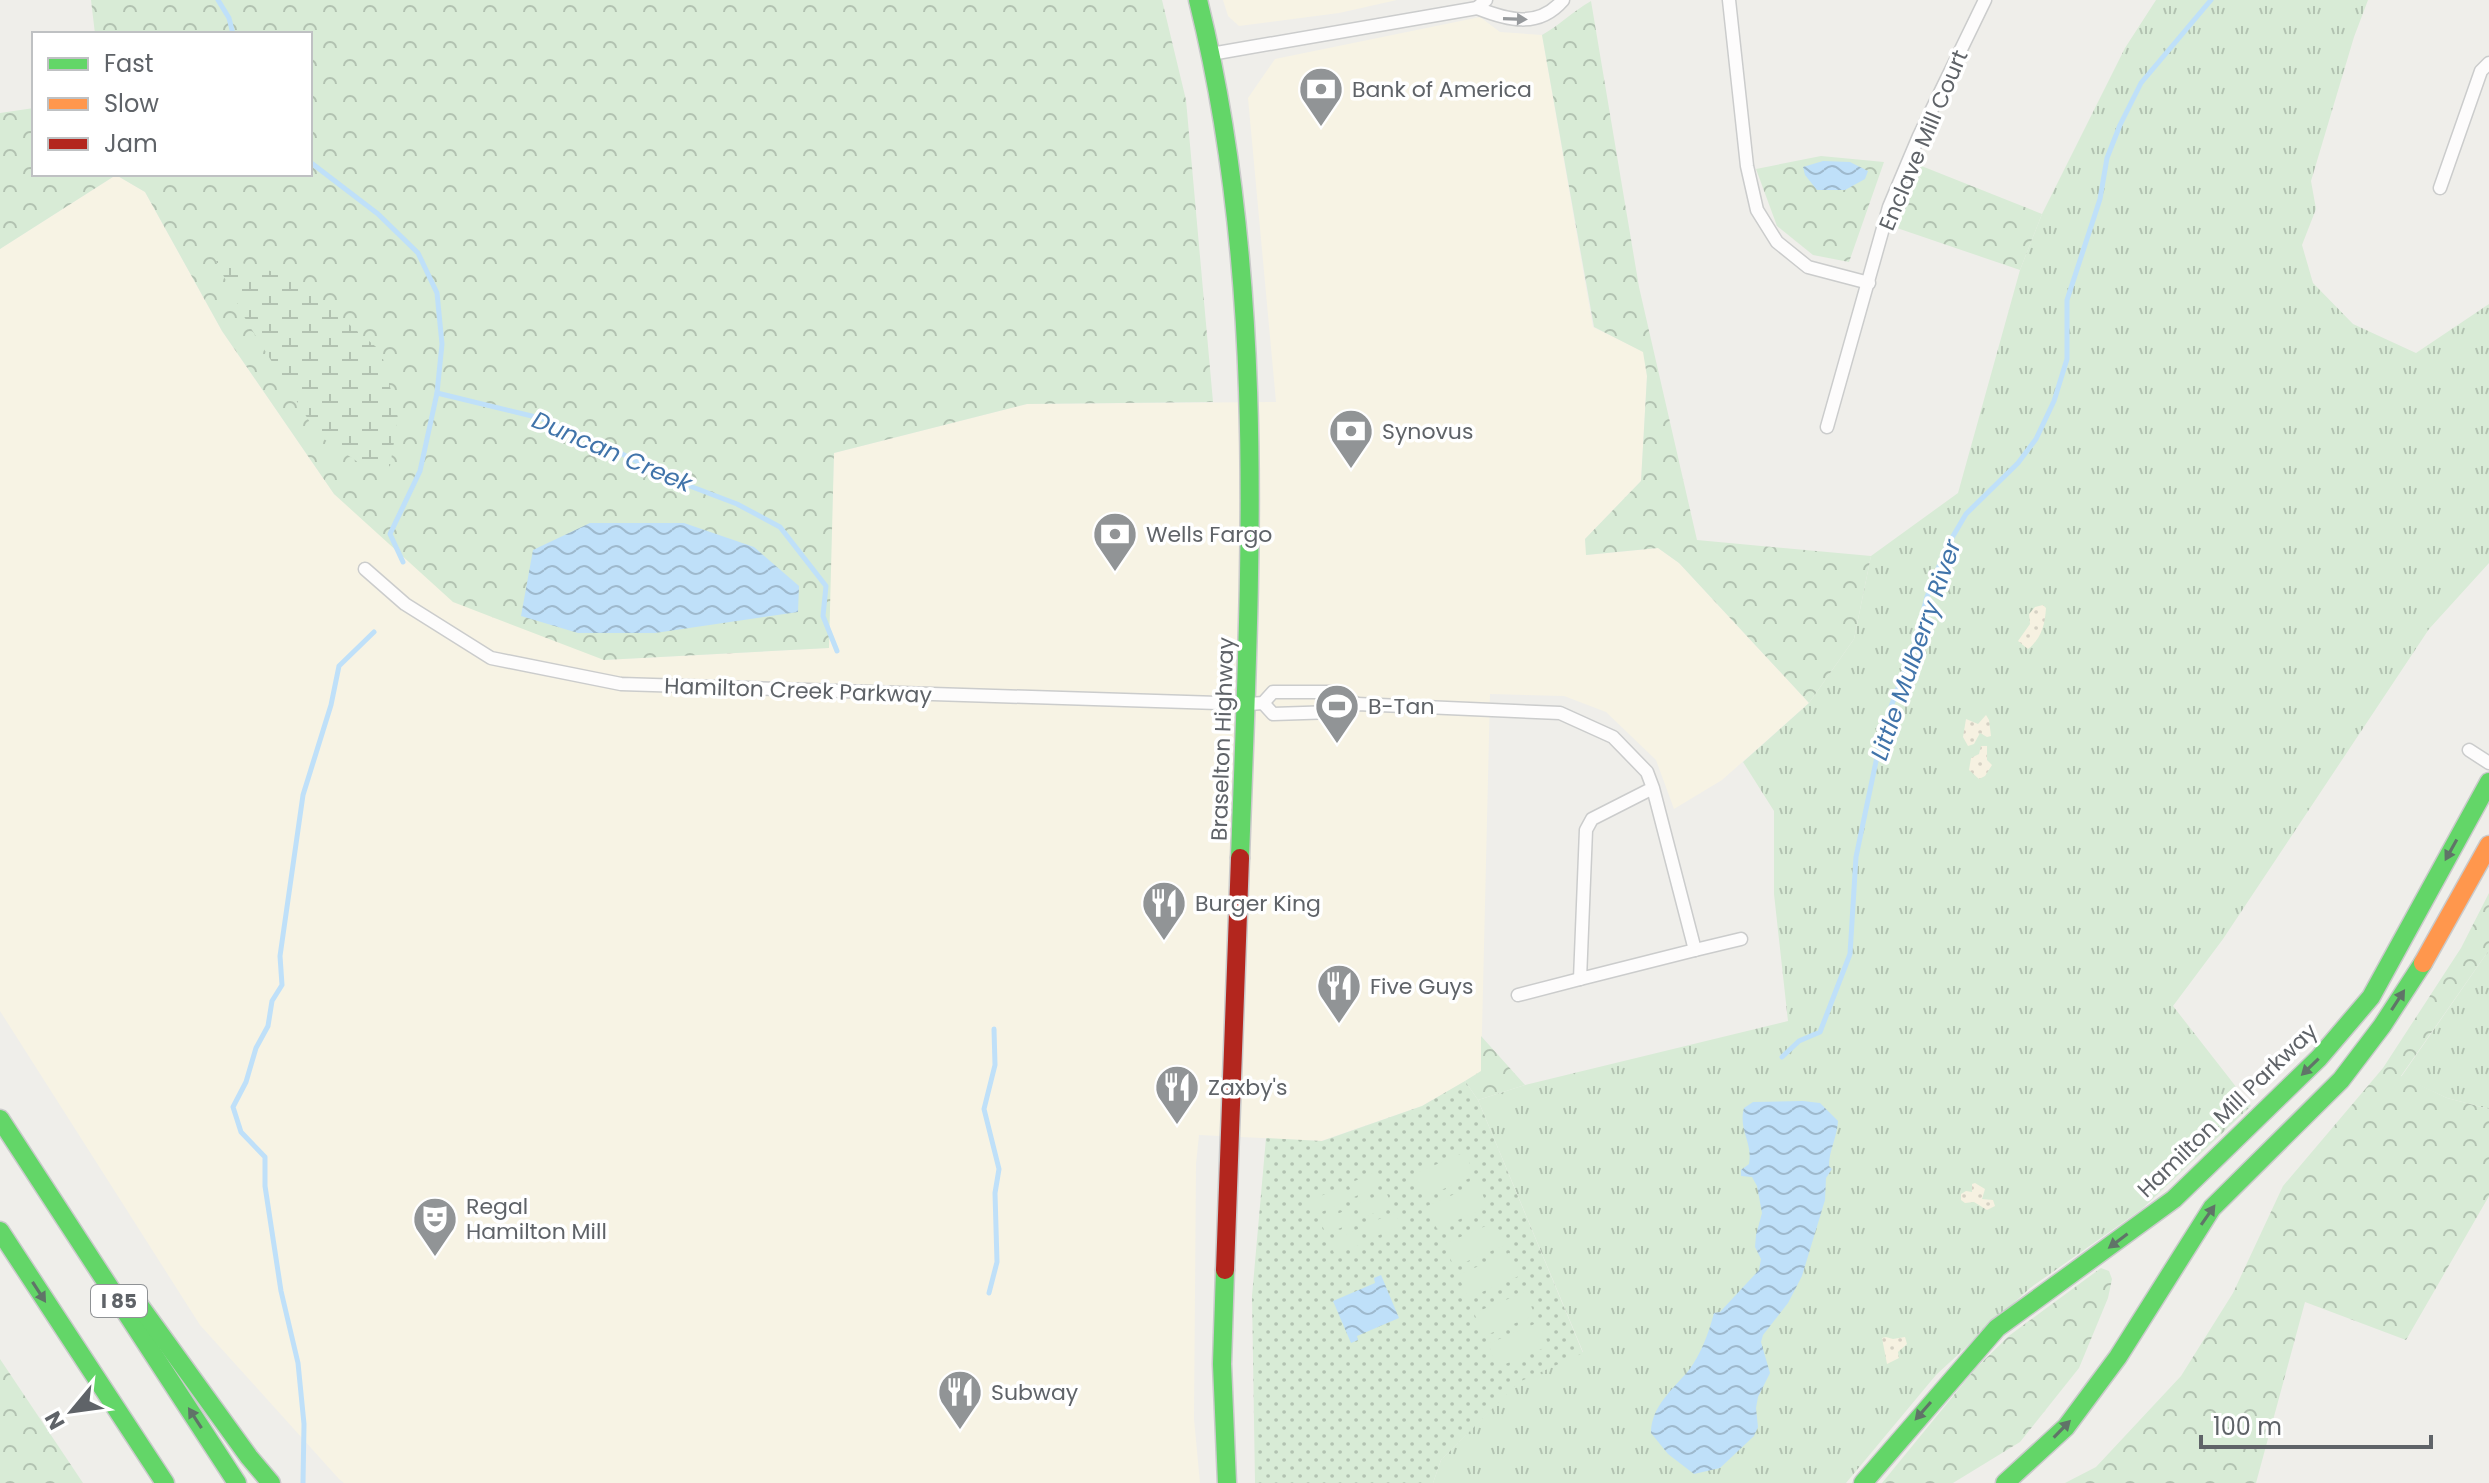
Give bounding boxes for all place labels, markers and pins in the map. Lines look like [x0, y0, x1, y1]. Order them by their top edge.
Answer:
bank icon: Bank of America [1297, 65, 1345, 128]
place label: Bank of America [1352, 74, 1532, 105]
bank icon: Synovus [1327, 407, 1375, 470]
place label: Synovus [1382, 416, 1473, 447]
bank icon: Wells Fargo [1091, 510, 1139, 573]
place label: Wells Fargo [1146, 519, 1272, 550]
sports icon: B-Tan [1313, 682, 1361, 745]
place label: B-Tan [1368, 691, 1434, 722]
restaurant icon: Burger King [1140, 879, 1188, 942]
place label: Burger King [1195, 888, 1321, 919]
restaurant icon: Five Guys [1315, 962, 1363, 1025]
place label: Five Guys [1370, 971, 1473, 1002]
restaurant icon: Zaxby's [1153, 1063, 1201, 1126]
place label: Zaxby's [1208, 1072, 1288, 1103]
place label: Regal Hamilton Mill [466, 1191, 607, 1247]
theatre icon: Regal Hamilton Mill [411, 1195, 459, 1258]
restaurant icon: Subway [936, 1368, 984, 1431]
place label: Subway [991, 1377, 1079, 1408]

